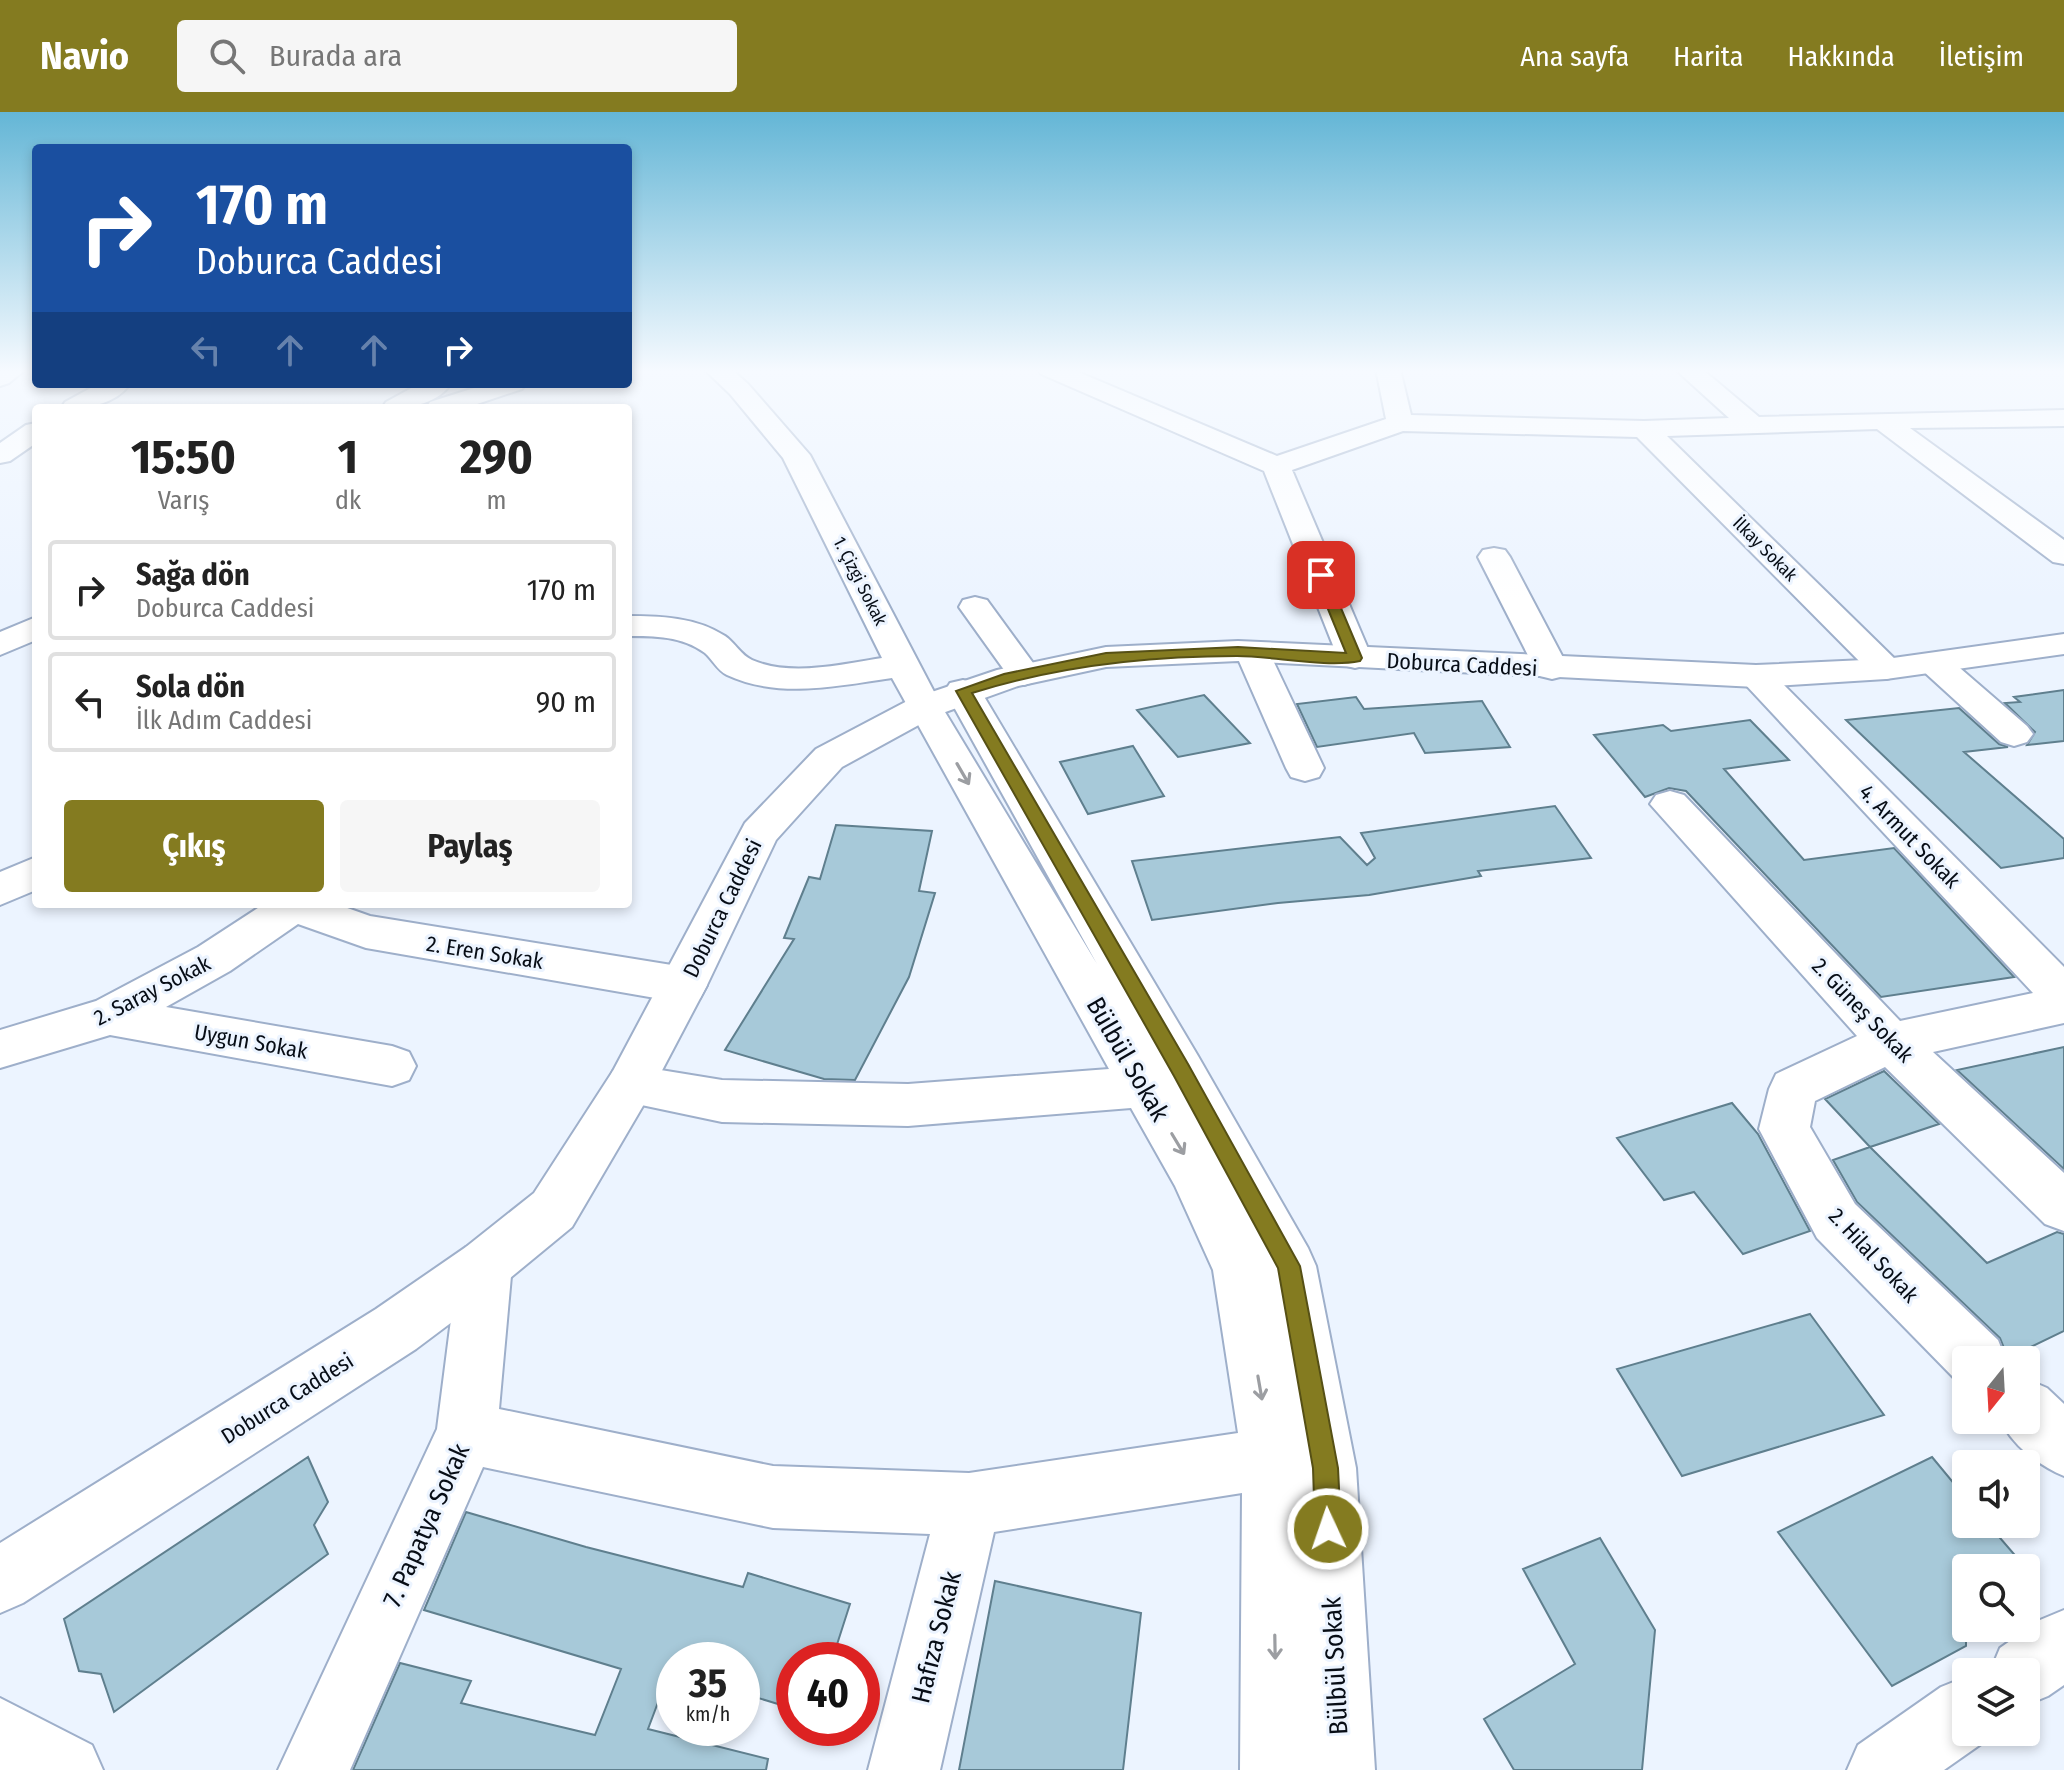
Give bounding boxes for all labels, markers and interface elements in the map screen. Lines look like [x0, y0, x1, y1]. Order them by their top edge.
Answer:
search box [177, 20, 737, 92]
text: Navio [40, 33, 129, 79]
icon: search [205, 34, 249, 78]
text: Burada ara [269, 38, 402, 74]
text: Ana sayfa [1520, 40, 1629, 73]
text: Harita [1673, 40, 1743, 73]
text: Hakkında [1787, 40, 1895, 73]
text: İletişim [1939, 40, 2024, 73]
text: 170 m [196, 172, 328, 239]
icon: right [64, 176, 168, 280]
text: Doburca Caddesi [196, 240, 443, 284]
icon: left [184, 328, 228, 372]
icon: ahead [268, 328, 312, 372]
icon: ahead [352, 328, 396, 372]
icon: right [436, 328, 480, 372]
text: 15:50 [131, 428, 236, 486]
text: 1 [338, 428, 358, 486]
text: 290 [460, 428, 533, 486]
text: Varış [158, 485, 209, 516]
text: dk [335, 485, 361, 516]
text: m [487, 485, 507, 516]
street label: İlkay Sokak [1728, 512, 1802, 586]
street label: 1. Çizgi Sokak [828, 533, 892, 630]
pin [1287, 541, 1355, 609]
icon: arrive [1299, 553, 1343, 597]
text: Sağa dön [136, 557, 250, 593]
icon: right [68, 568, 112, 612]
text: 170 m [527, 572, 596, 608]
text: Doburca Caddesi [136, 593, 314, 624]
street label: Doburca Caddesi [1386, 647, 1538, 682]
text: Sola dön [136, 669, 245, 705]
icon: left [68, 680, 112, 724]
text: 90 m [536, 684, 596, 720]
text: İlk Adım Caddesi [136, 705, 312, 736]
one-way arrow [955, 762, 971, 785]
street label: 4. Armut Sokak [1853, 779, 1966, 894]
button: Çıkış [64, 800, 324, 892]
button: Paylaş [340, 800, 600, 892]
street label: Doburca Caddesi [677, 834, 768, 982]
street label: 2. Eren Sokak [425, 930, 546, 975]
street label: 2. Saray Sokak [89, 949, 216, 1031]
street label: 2. Güneş Sokak [1806, 953, 1919, 1068]
street label: Bülbül Sokak [1080, 992, 1176, 1128]
street label: Uygun Sokak [192, 1018, 310, 1065]
one-way arrow [1170, 1132, 1186, 1155]
street label: 2. Hilal Sokak [1823, 1203, 1925, 1309]
north arrow [1952, 1346, 2040, 1434]
map controls [1952, 1346, 2040, 1746]
street label: Doburca Caddesi [216, 1347, 358, 1450]
one-way arrow [1254, 1375, 1269, 1400]
street label: 7. Papatya Sokak [377, 1438, 477, 1612]
button: sound [1952, 1450, 2040, 1538]
position arrow [1286, 1487, 1370, 1571]
button: search [1952, 1554, 2040, 1642]
street label: Hafıza Sokak [905, 1567, 968, 1706]
street label: Bülbül Sokak [1316, 1595, 1355, 1736]
one-way arrow [1267, 1633, 1283, 1660]
speed limit sign: 40 [776, 1642, 880, 1746]
button: layers [1952, 1658, 2040, 1746]
text: 35 [689, 1660, 727, 1708]
text: km/h [686, 1702, 730, 1726]

